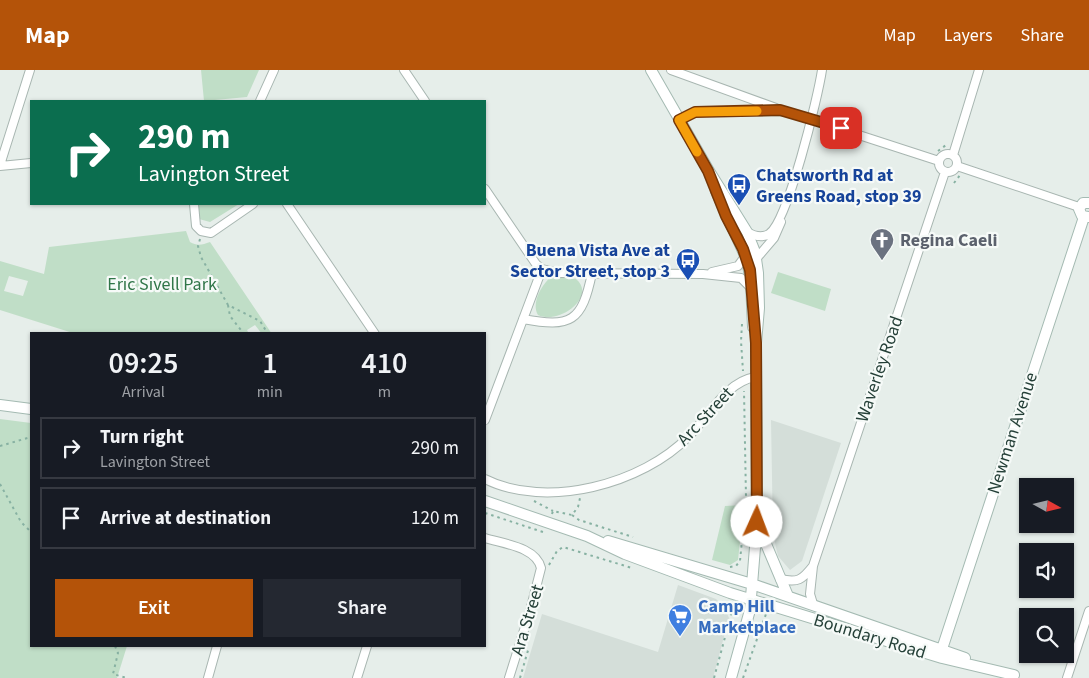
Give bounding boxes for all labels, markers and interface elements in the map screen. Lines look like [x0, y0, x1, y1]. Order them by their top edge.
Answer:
text: Map [25, 18, 70, 53]
text: Map [884, 23, 916, 48]
text: Layers [944, 23, 993, 48]
text: Share [1021, 23, 1064, 48]
pin [820, 107, 862, 149]
text: 290 m [138, 112, 230, 162]
icon: arrive [827, 114, 855, 142]
icon: right [55, 120, 120, 185]
text: Lavington Street [138, 158, 289, 190]
place label: Chatsworth Rd at Greens Road, stop 39 [756, 163, 922, 209]
bus stop icon: Chatsworth Rd at Greens Road, stop 39 [726, 172, 752, 206]
church icon: Regina Caeli [869, 227, 895, 261]
place label: Regina Caeli [900, 228, 997, 253]
place label: Buena Vista Ave at Sector Street, stop 3 [510, 238, 670, 284]
bus stop icon: Buena Vista Ave at Sector Street, stop 3 [675, 247, 701, 281]
park label: Eric Sivell Park [107, 272, 217, 297]
street label: Waverley Road [850, 313, 909, 426]
text: 09:25 [109, 342, 178, 385]
text: 1 [262, 342, 278, 385]
text: 410 [361, 342, 407, 385]
street label: Newman Avenue [981, 369, 1044, 497]
text: Arrival [122, 381, 165, 403]
text: min [257, 381, 283, 403]
text: m [378, 381, 391, 403]
street label: Arc Street [671, 381, 739, 451]
text: Turn right [100, 424, 184, 451]
icon: right [57, 434, 85, 462]
text: 290 m [411, 435, 459, 462]
text: Lavington Street [100, 451, 210, 473]
north arrow [1019, 478, 1074, 532]
map controls [1019, 478, 1074, 663]
position arrow [730, 495, 782, 547]
icon: arrive [57, 504, 85, 532]
text: Arrive at destination [100, 505, 271, 532]
text: 120 m [411, 505, 459, 532]
button: sound [1019, 543, 1074, 598]
button: Exit [55, 579, 253, 637]
button: Share [263, 579, 461, 637]
street label: Ara Street [505, 581, 550, 659]
place label: Camp Hill Marketplace [698, 594, 796, 640]
supermarket icon: Camp Hill Marketplace [667, 603, 693, 637]
street label: Boundary Road [811, 608, 929, 665]
button: search [1019, 608, 1074, 663]

